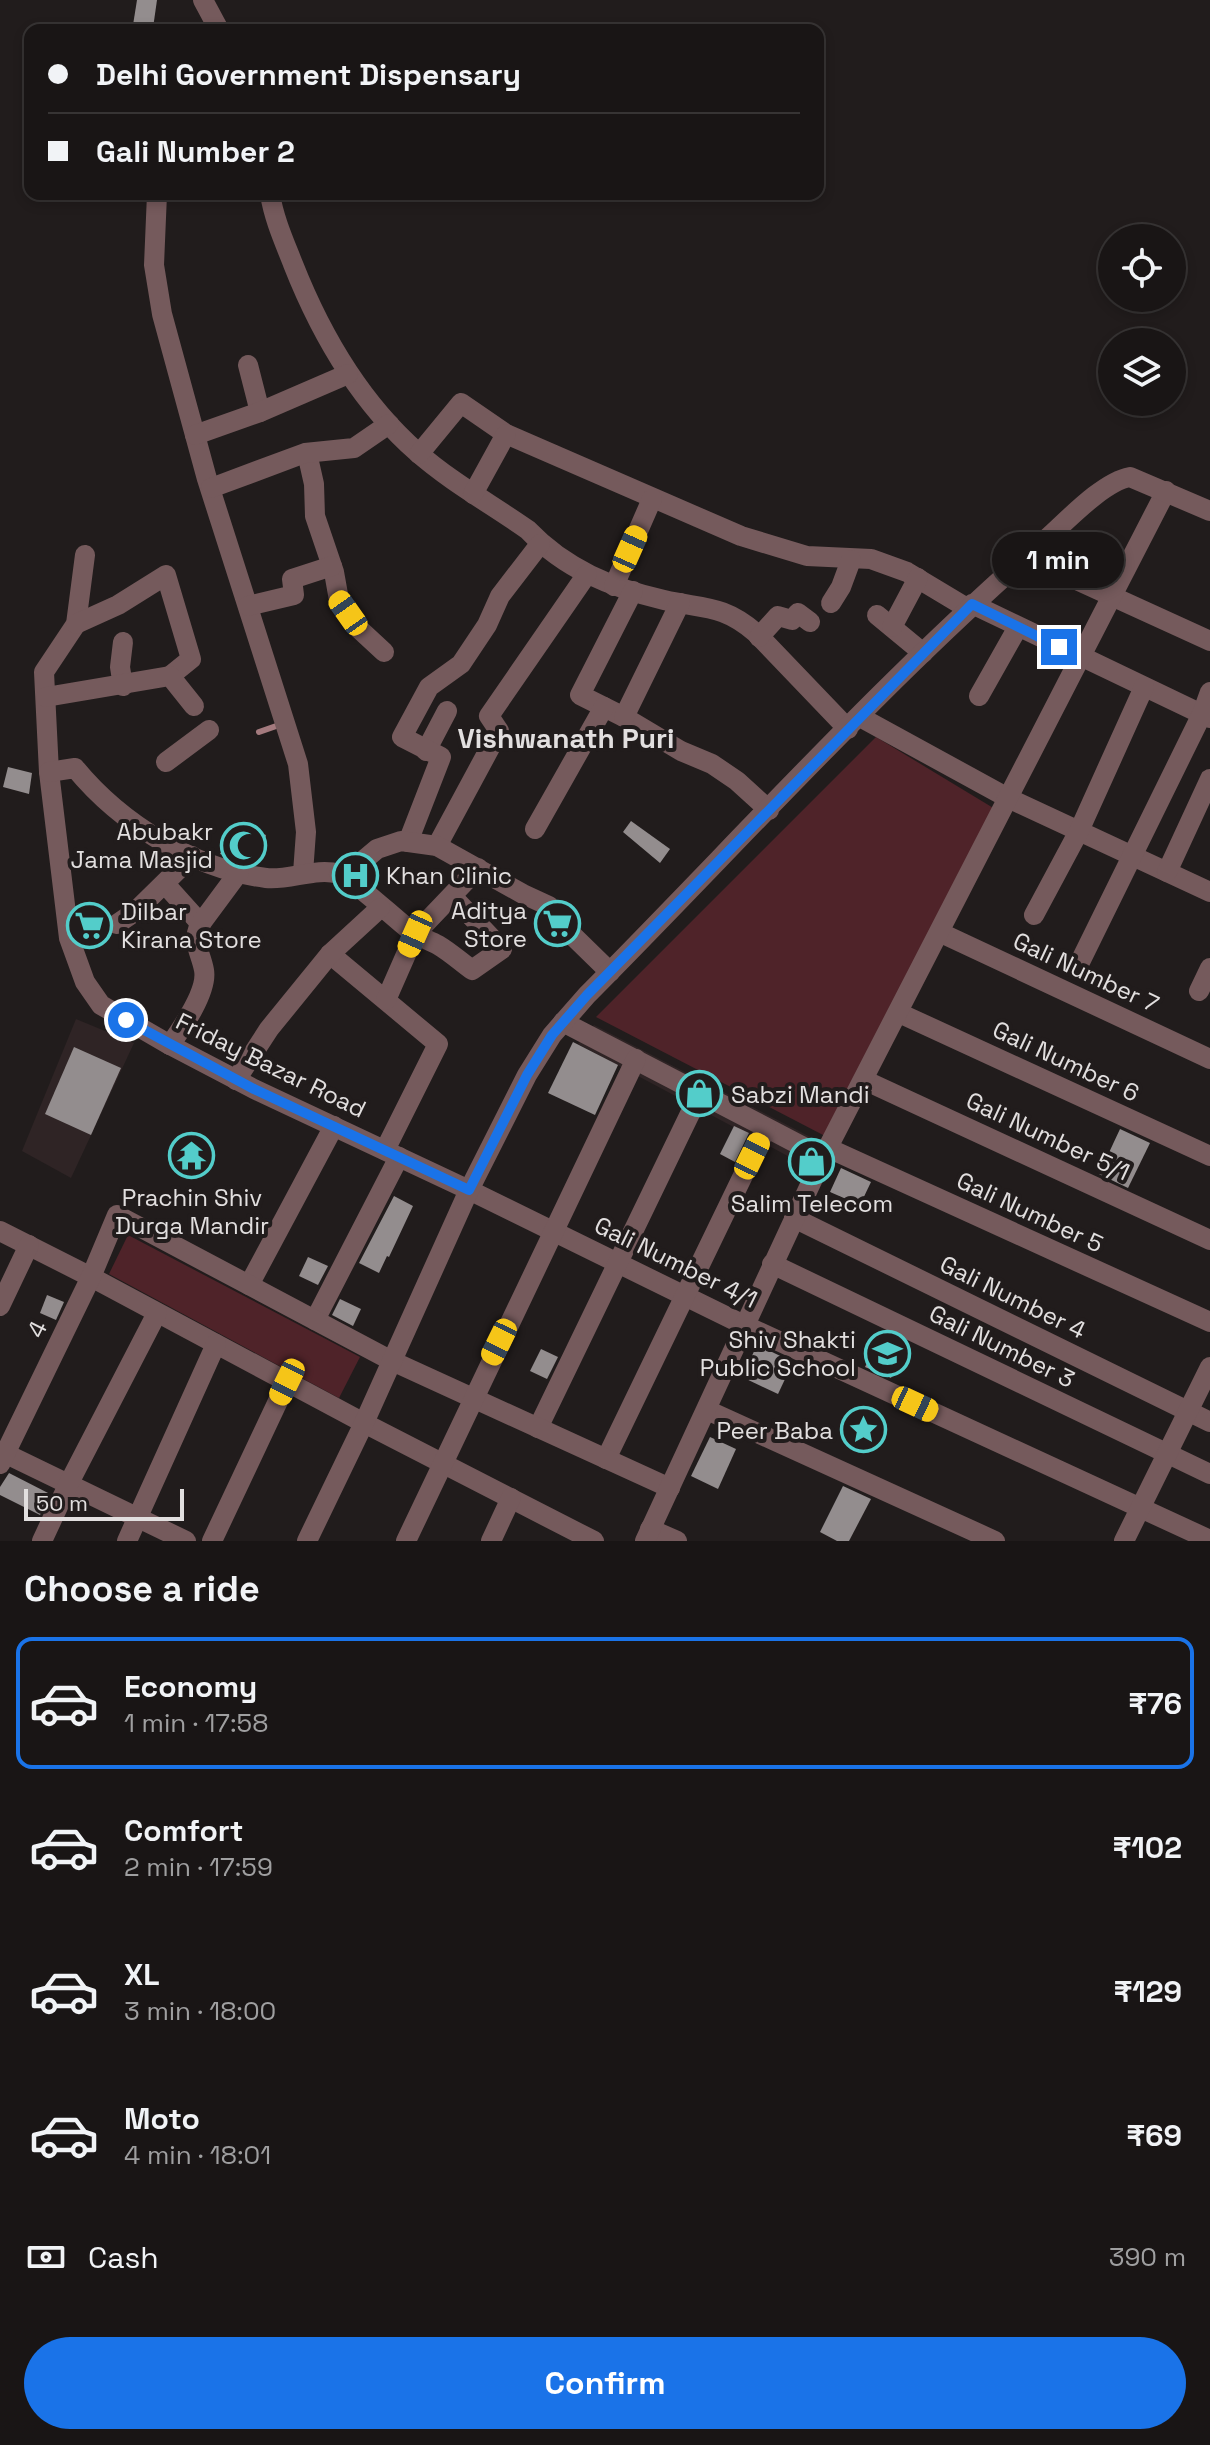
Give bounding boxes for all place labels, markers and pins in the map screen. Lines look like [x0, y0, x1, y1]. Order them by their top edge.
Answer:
place label: Abubakr Jama Masjid [71, 816, 213, 875]
mosque icon: Abubakr Jama Masjid [220, 821, 268, 869]
hospital icon: Khan Clinic [331, 851, 379, 899]
place label: Khan Clinic [386, 860, 512, 891]
place label: Aditya Store [451, 895, 527, 954]
place label: Dilbar Kirana Store [121, 896, 262, 955]
supermarket icon: Aditya Store [534, 900, 582, 948]
supermarket icon: Dilbar Kirana Store [66, 901, 114, 949]
shop icon: Sabzi Mandi [676, 1070, 724, 1118]
place label: Sabzi Mandi [731, 1079, 870, 1110]
temple icon: Prachin Shiv Durga Mandir [168, 1131, 216, 1179]
shop icon: Salim Telecom [788, 1137, 836, 1185]
place label: Prachin Shiv Durga Mandir [115, 1182, 269, 1241]
place label: Salim Telecom [731, 1188, 893, 1219]
place label: Shiv Shakti Public School [700, 1324, 856, 1383]
school or university icon: Shiv Shakti Public School [863, 1329, 911, 1377]
place icon: Peer Baba [840, 1406, 888, 1454]
place label: Peer Baba [716, 1415, 833, 1446]

